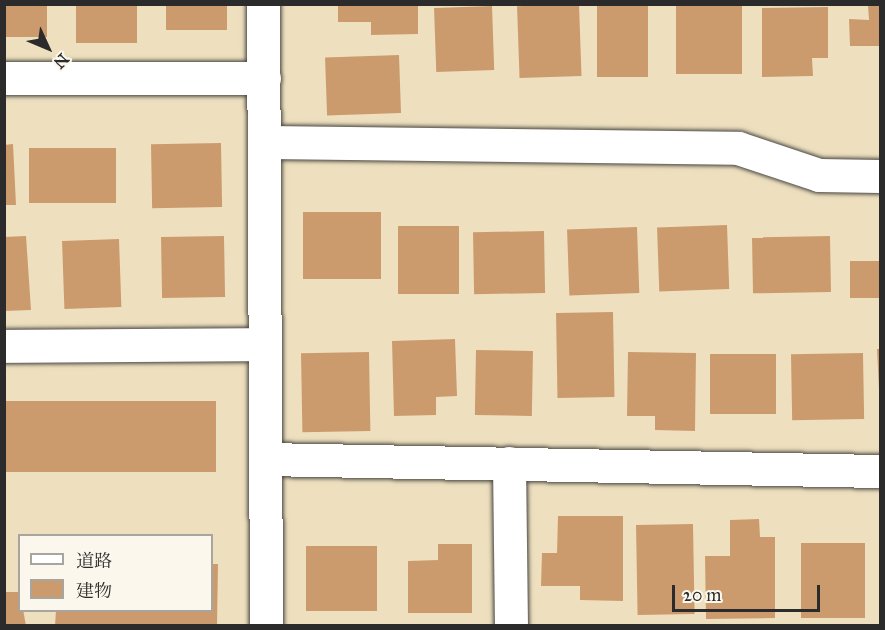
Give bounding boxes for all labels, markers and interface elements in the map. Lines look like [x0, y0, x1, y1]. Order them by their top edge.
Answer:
north arrow [18, 18, 78, 78]
text: N [50, 49, 73, 72]
legend [18, 534, 213, 612]
text: 道路 [76, 550, 112, 572]
scale bar [675, 573, 824, 611]
text: 建物 [76, 580, 112, 602]
text: 20 m [683, 584, 721, 606]

